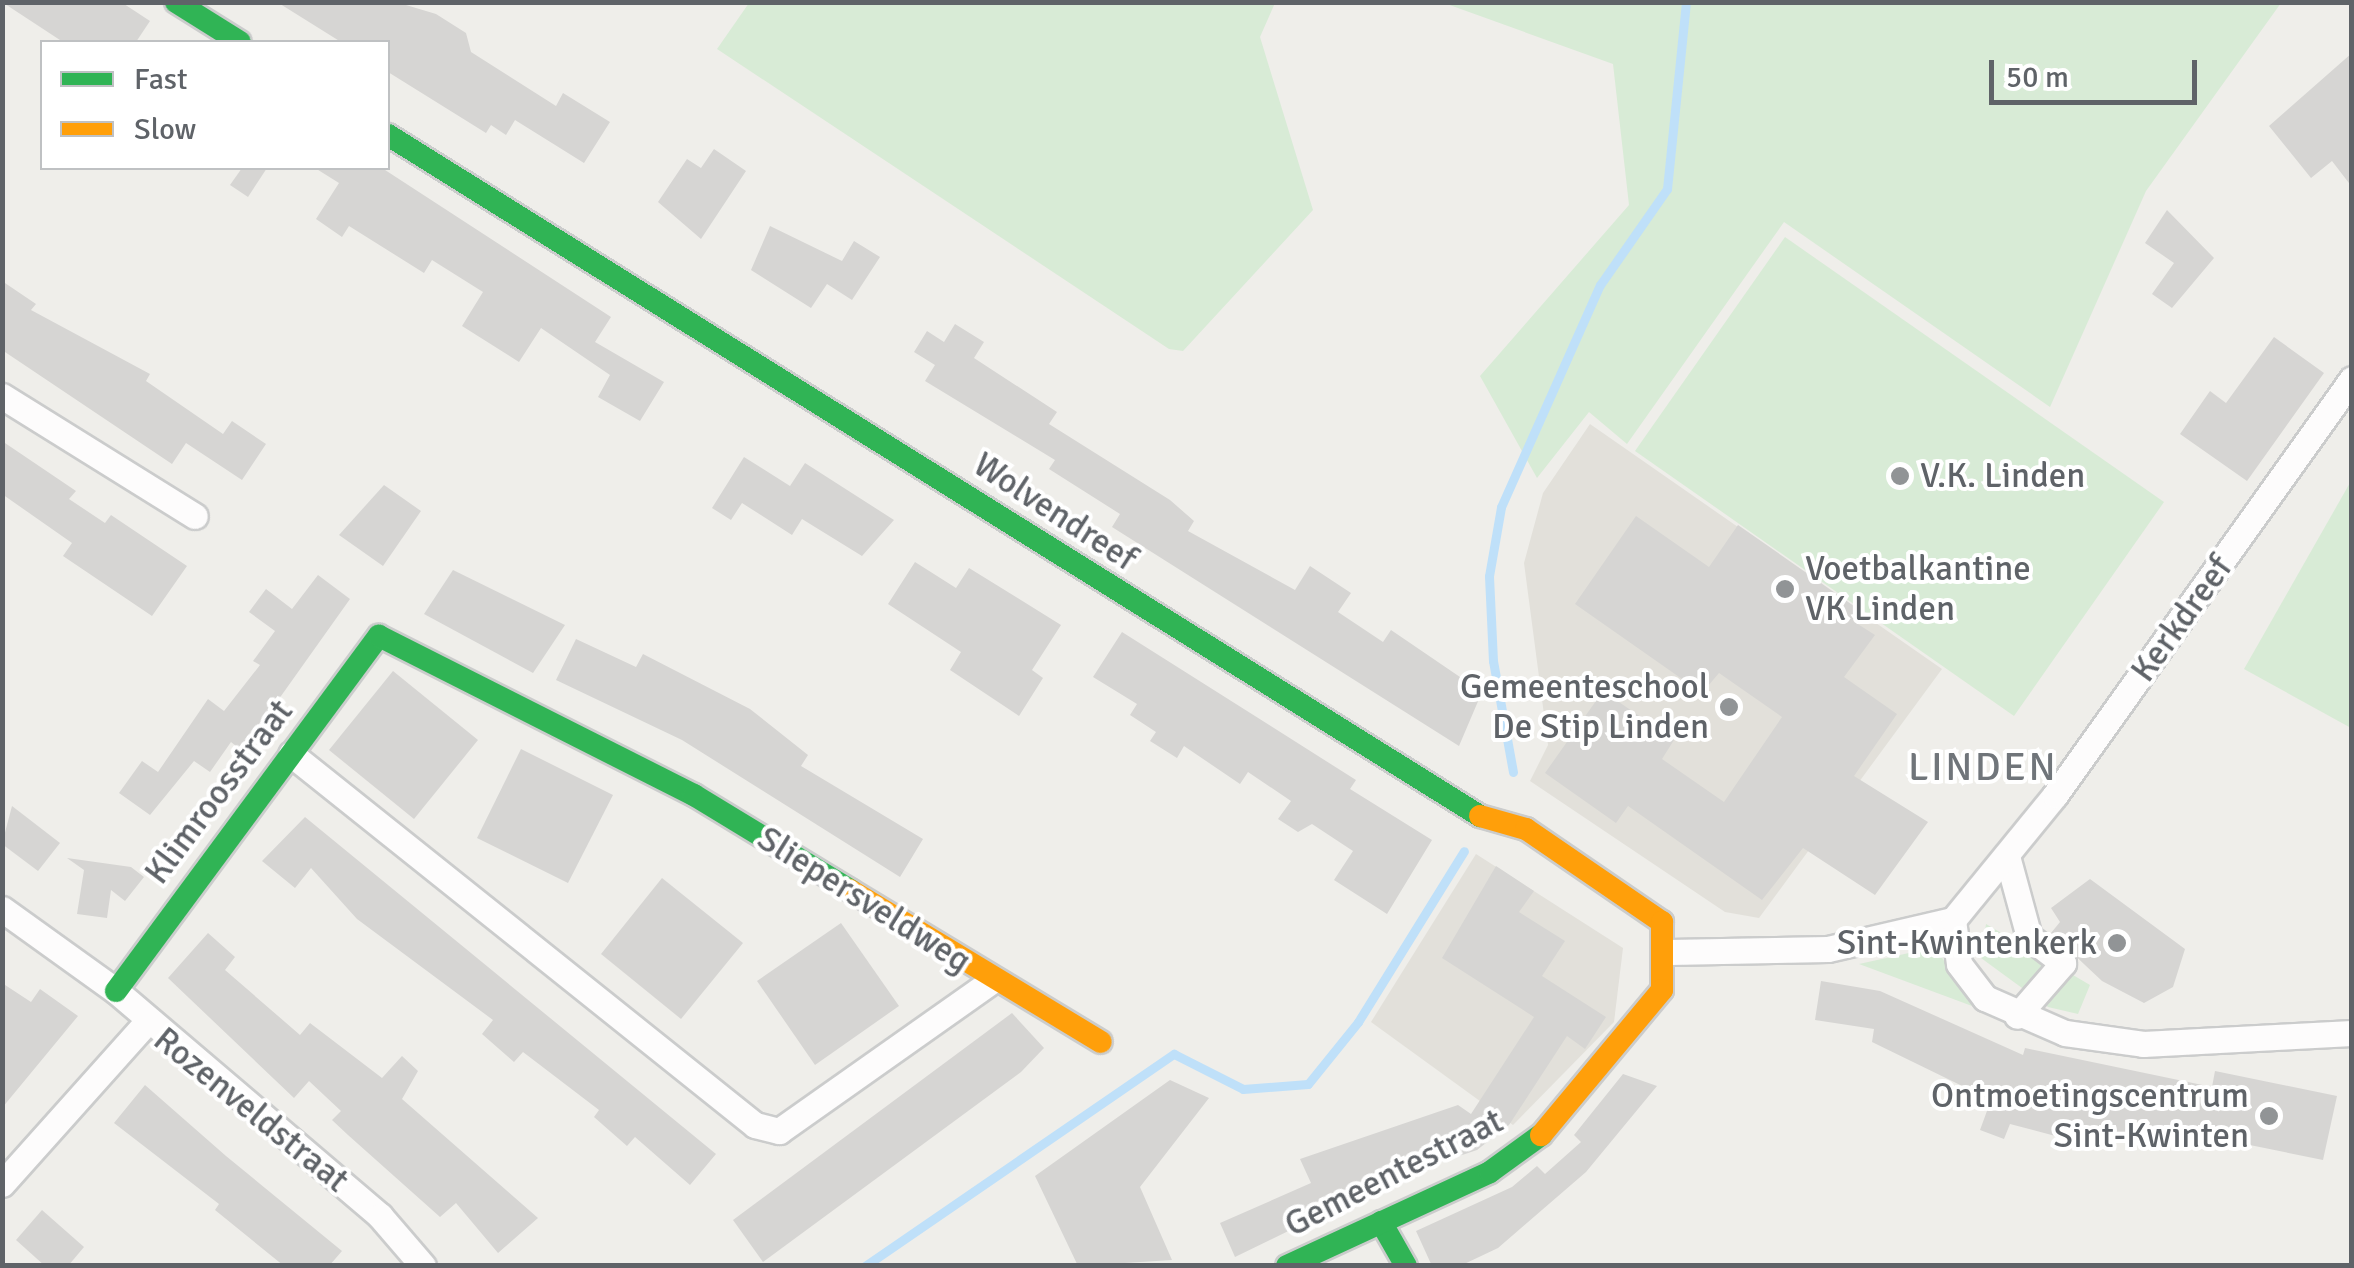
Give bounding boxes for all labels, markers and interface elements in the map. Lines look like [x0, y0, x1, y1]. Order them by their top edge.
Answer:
legend [40, 40, 390, 170]
scale bar [1994, 40, 2202, 102]
text: 50 m [2006, 59, 2069, 96]
text: Fast [134, 61, 187, 98]
text: Slow [134, 111, 196, 148]
street label: Wolvendreef [966, 444, 1144, 580]
place label: V.K. Linden [1920, 455, 2085, 497]
marker: V.K. Linden [1889, 465, 1911, 487]
place label: Voetbalkantine VK Linden [1805, 548, 2031, 630]
street label: Kerkdreef [2122, 548, 2242, 690]
marker: Voetbalkantine VK Linden [1774, 578, 1796, 600]
place label: Gemeenteschool De Stip Linden [1460, 666, 1709, 748]
street label: Klimroosstraat [136, 692, 302, 892]
marker: Gemeenteschool De Stip Linden [1718, 696, 1740, 718]
district label: LINDEN [1908, 743, 2058, 791]
street label: Sliepersveldweg [750, 818, 978, 982]
place label: Sint-Kwintenkerk [1837, 922, 2097, 964]
marker: Sint-Kwintenkerk [2106, 932, 2128, 954]
street label: Rozenveldstraat [145, 1019, 357, 1201]
place label: Ontmoetingscentrum Sint-Kwinten [1931, 1075, 2249, 1157]
street label: Gemeentestraat [1278, 1100, 1510, 1246]
marker: Ontmoetingscentrum Sint-Kwinten [2258, 1105, 2280, 1127]

